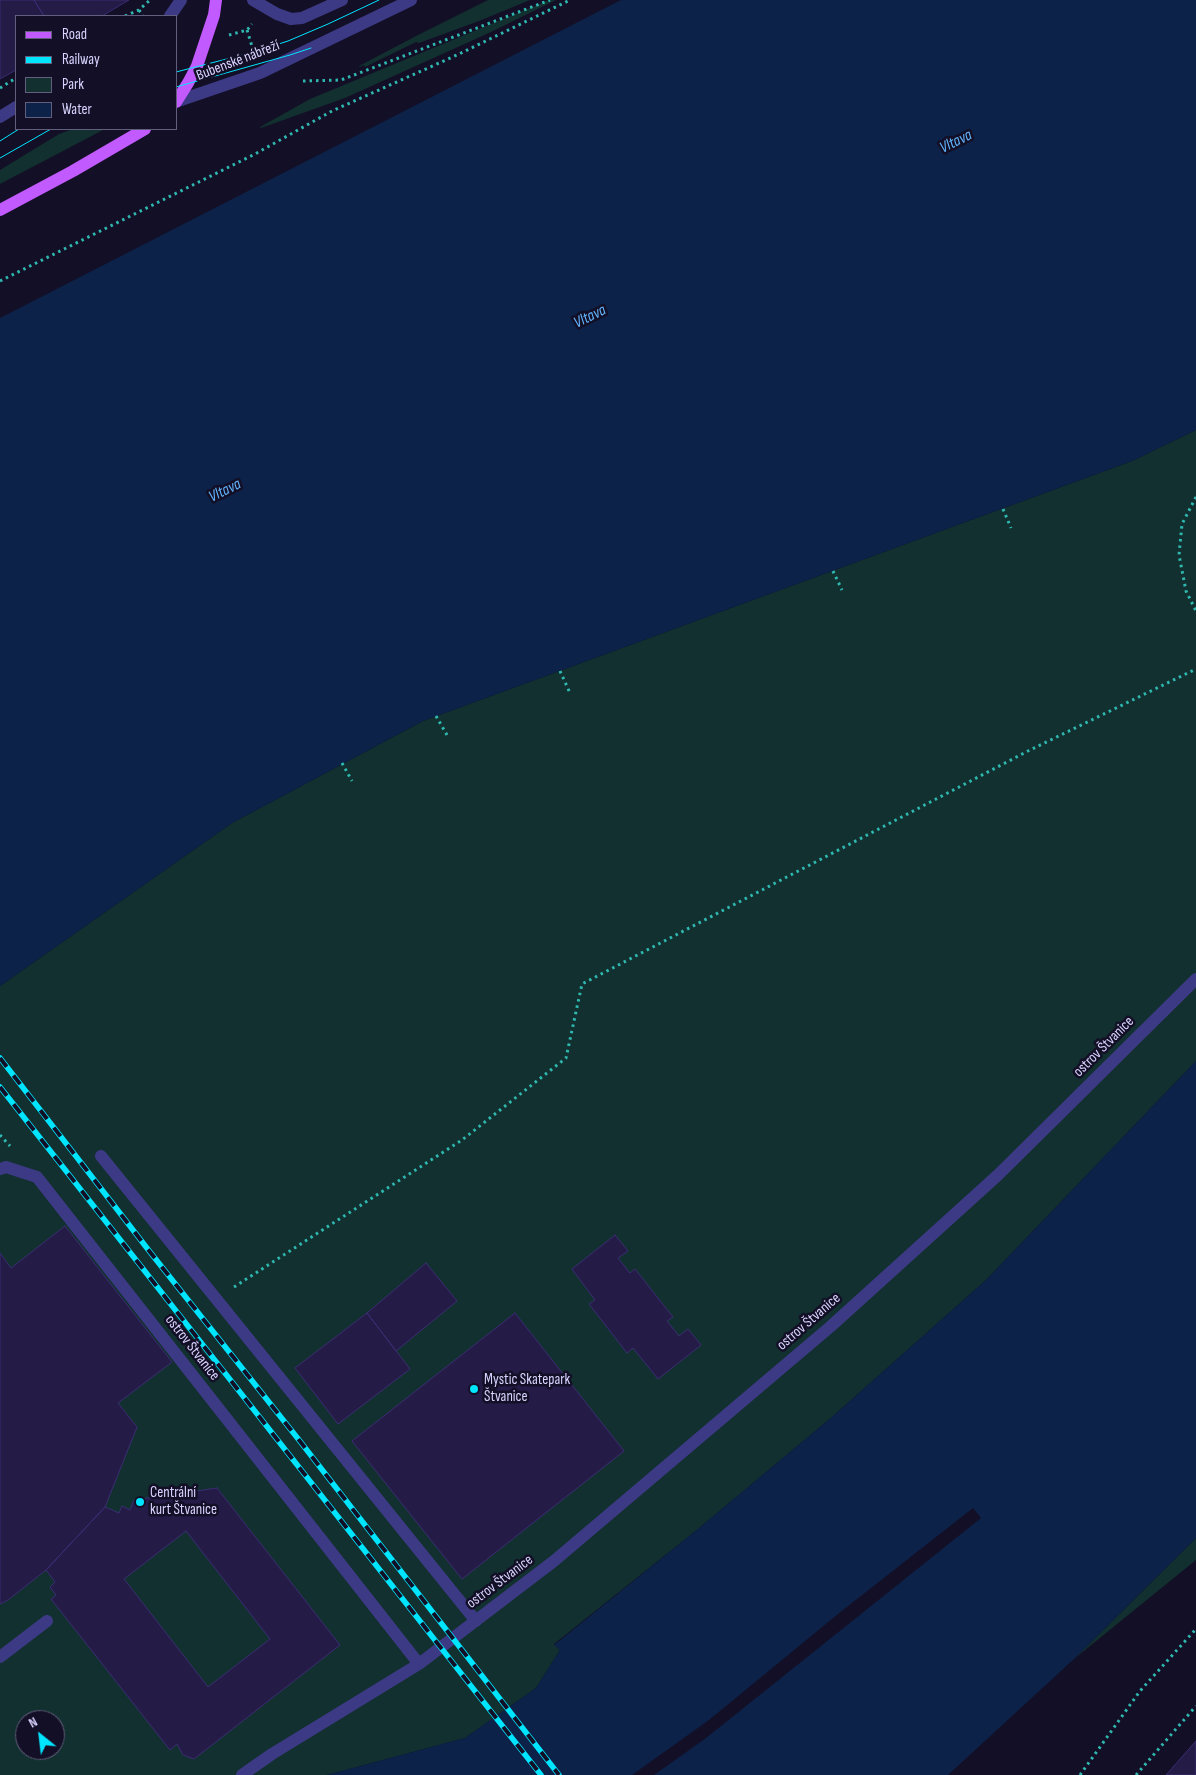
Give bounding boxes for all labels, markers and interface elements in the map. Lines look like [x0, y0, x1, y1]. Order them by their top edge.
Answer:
legend [15, 15, 178, 130]
text: Road [62, 25, 87, 44]
street label: Bubenské nábřeží [194, 37, 282, 85]
text: Railway [62, 50, 100, 69]
text: Park [62, 75, 84, 94]
text: Water [62, 100, 92, 119]
water label: Vltava [937, 126, 975, 158]
water label: Vltava [571, 301, 609, 333]
water label: Vltava [206, 475, 244, 507]
street label: ostrov Štvanice [1070, 1013, 1138, 1081]
street label: ostrov Štvanice [774, 1290, 844, 1354]
street label: ostrov Štvanice [161, 1312, 223, 1384]
place label: Mystic Skatepark Štvanice [484, 1371, 570, 1406]
marker: Mystic Skatepark Štvanice [468, 1383, 480, 1395]
place label: Centrální kurt Štvanice [150, 1484, 217, 1519]
marker: Centrální kurt Štvanice [134, 1496, 146, 1508]
street label: ostrov Štvanice [463, 1551, 537, 1613]
north arrow [15, 1710, 65, 1760]
text: N [26, 1713, 40, 1732]

